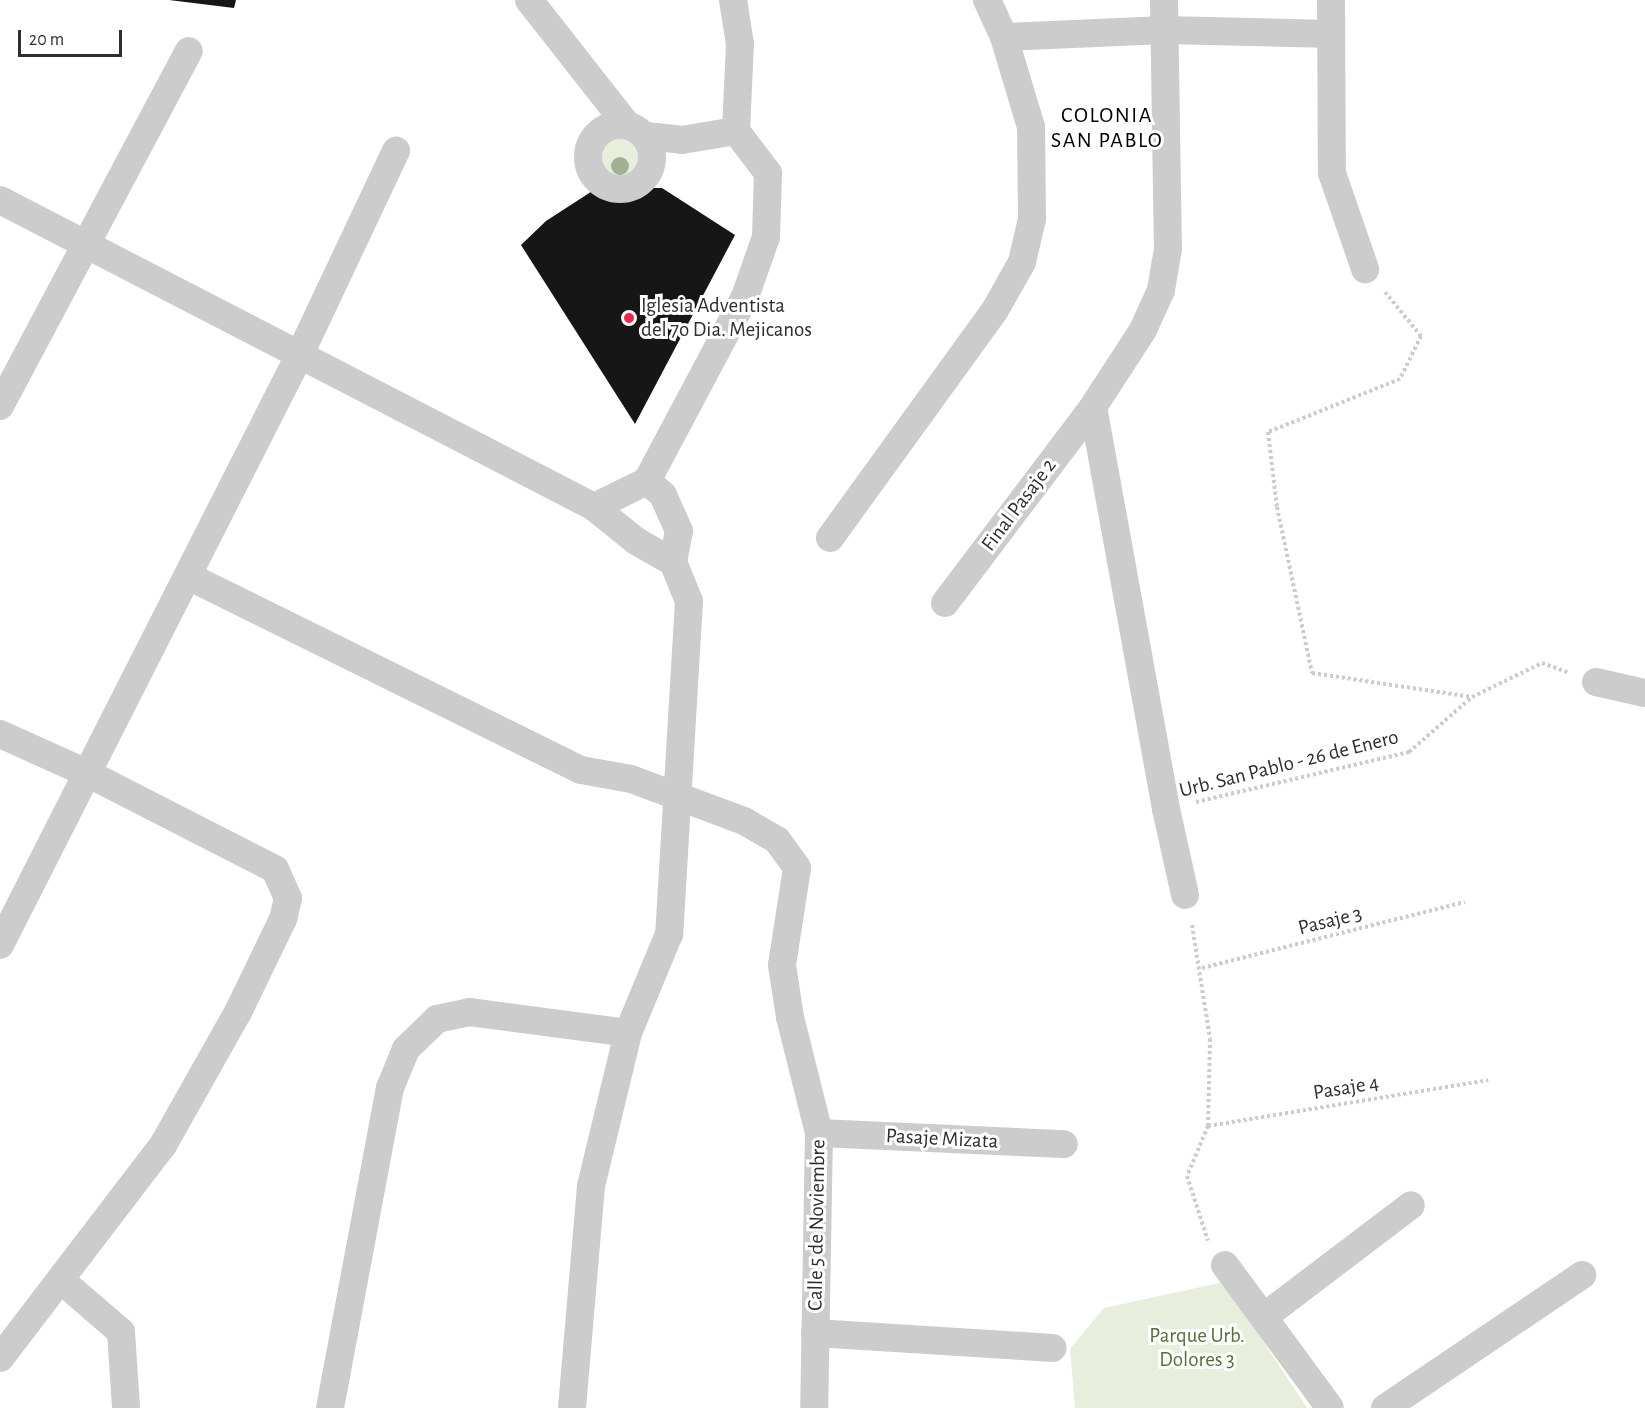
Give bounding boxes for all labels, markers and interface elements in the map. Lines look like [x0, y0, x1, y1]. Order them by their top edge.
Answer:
scale bar [21, 18, 124, 56]
text: 20 m [29, 31, 64, 49]
district label: COLONIA SAN PABLO [1051, 102, 1163, 154]
place label: Iglesia Adventista del 7o Dia. Mejicanos [641, 293, 812, 343]
marker: Iglesia Adventista del 7o Dia. Mejicanos [622, 311, 636, 325]
street label: Final Pasaje 2 [976, 454, 1062, 556]
street label: Urb. San Pablo - 26 de Enero [1177, 725, 1401, 803]
street label: Pasaje 3 [1295, 901, 1365, 941]
street label: Pasaje 4 [1311, 1070, 1381, 1106]
street label: Pasaje Mizata [885, 1123, 999, 1155]
street label: Calle 5 de Noviembre [803, 1139, 831, 1311]
park label: Parque Urb. Dolores 3 [1149, 1323, 1245, 1373]

